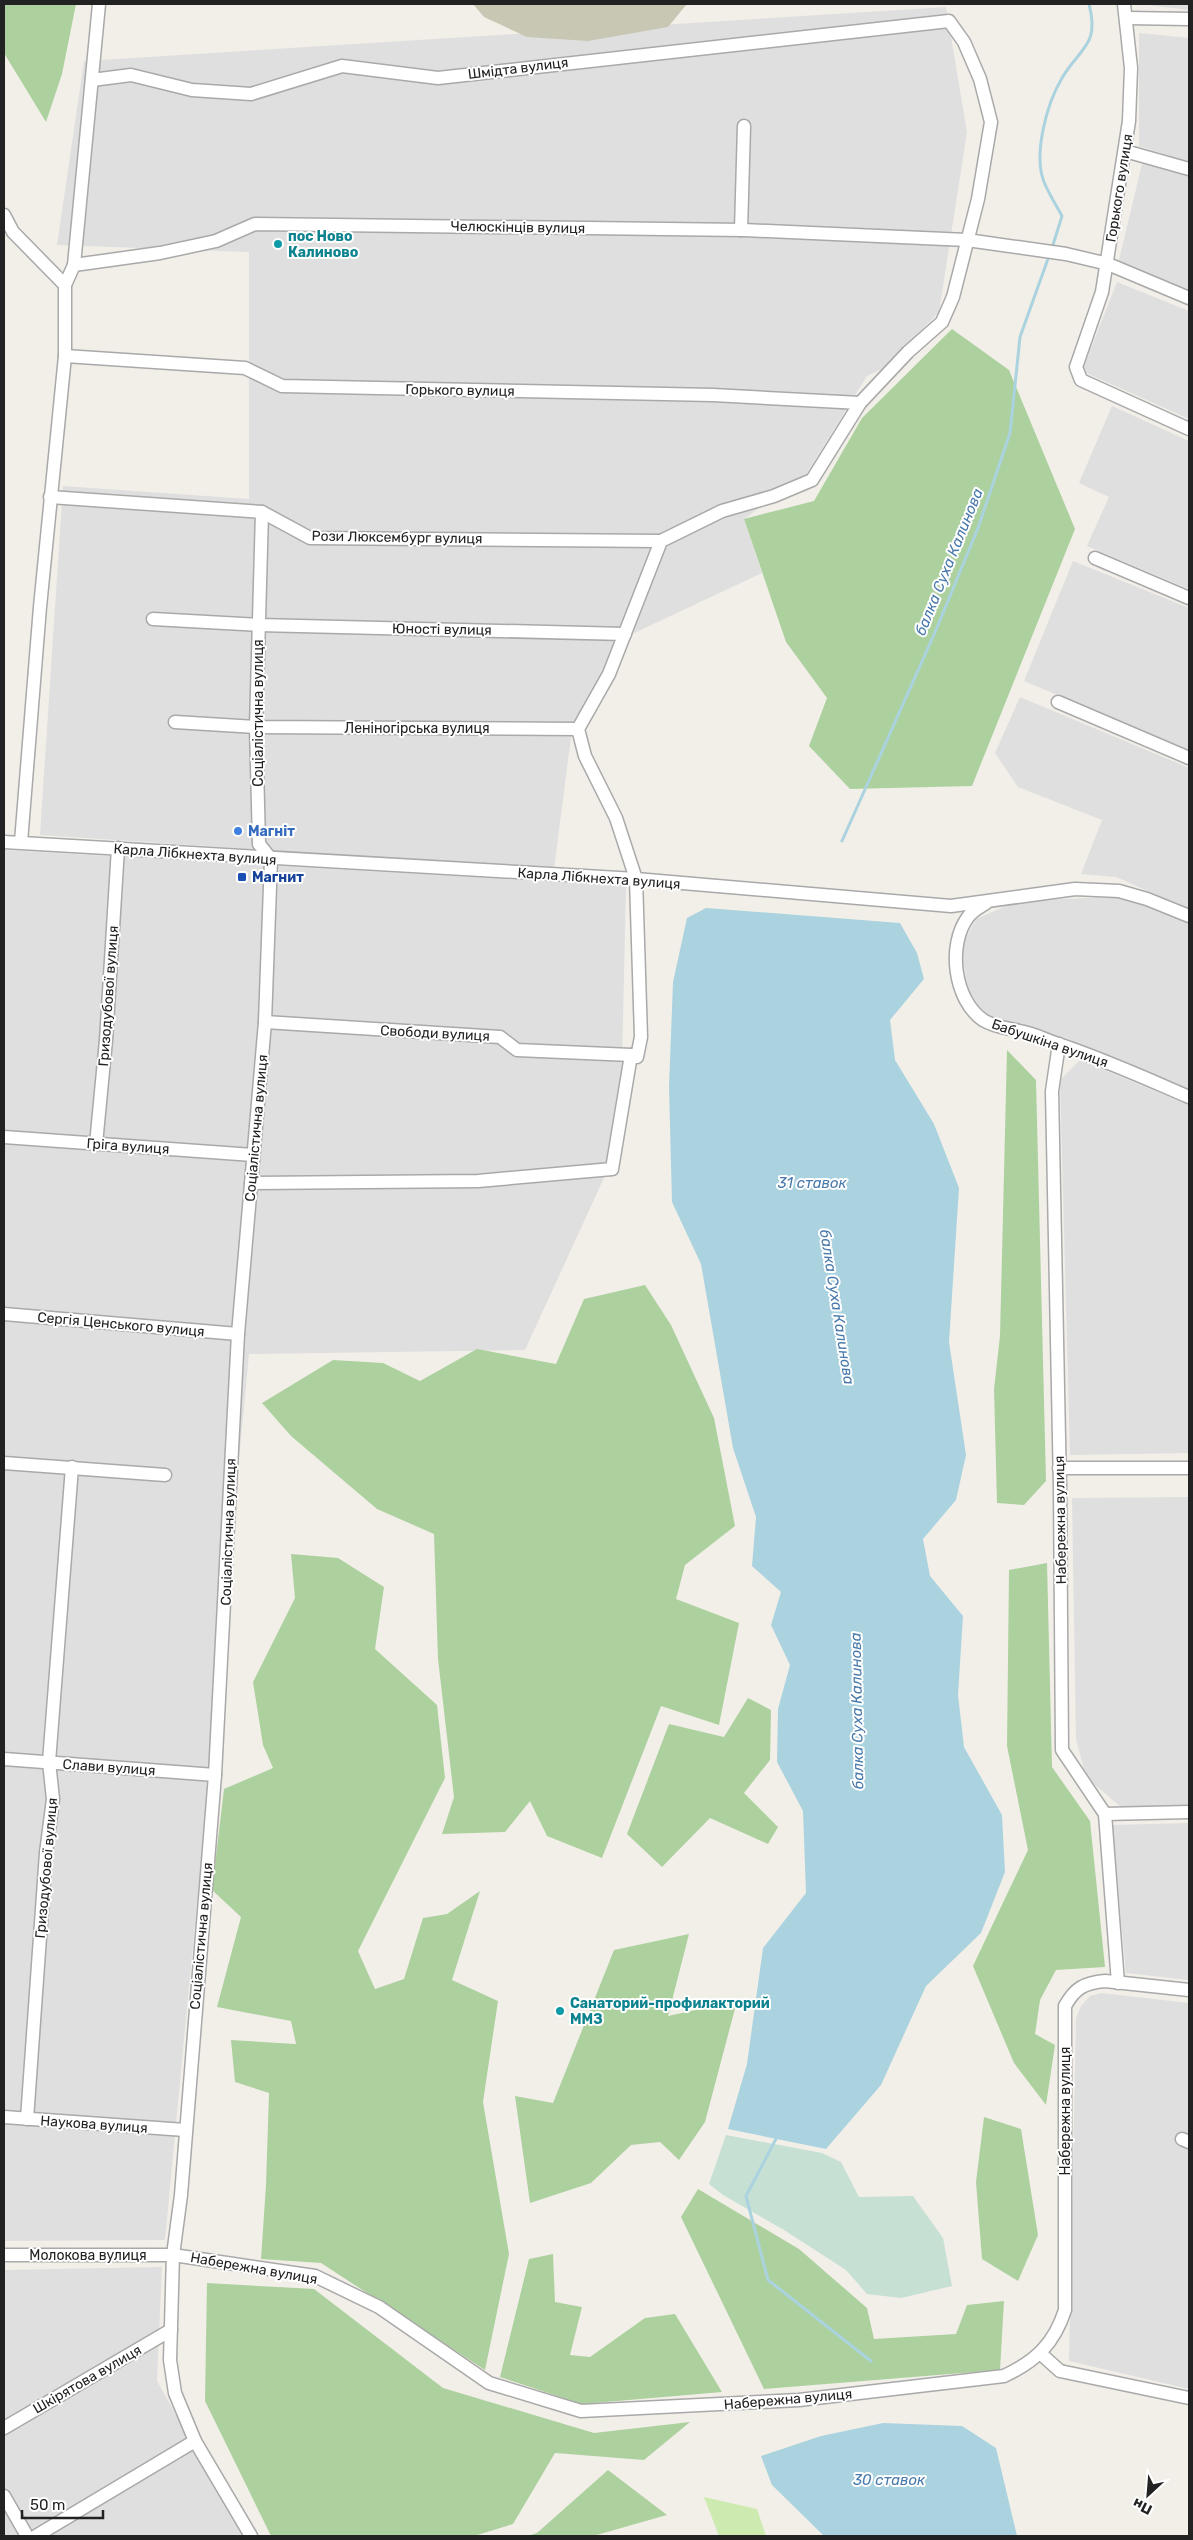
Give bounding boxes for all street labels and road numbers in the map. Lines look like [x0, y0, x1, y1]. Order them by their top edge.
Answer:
street label: Шмідта вулиця [467, 54, 569, 83]
street label: Горького вулиця [1103, 133, 1136, 244]
street label: Челюскінців вулиця [451, 218, 585, 237]
street label: Горького вулиця [405, 381, 515, 400]
street label: Рози Люксембург вулиця [311, 528, 483, 547]
street label: Юності вулиця [392, 620, 492, 639]
street label: Соціалістична вулиця [250, 639, 267, 787]
street label: Леніногірська вулиця [344, 720, 490, 737]
street label: Карла Лібкнехта вулиця [113, 840, 277, 869]
street label: Карла Лібкнехта вулиця [517, 864, 681, 893]
street label: Гризодубової вулиця [95, 925, 122, 1067]
street label: Бабушкіна вулиця [989, 1016, 1110, 1071]
street label: Свободи вулиця [380, 1022, 490, 1045]
street label: Соціалістична вулиця [242, 1054, 271, 1202]
street label: Гріга вулиця [86, 1135, 170, 1158]
street label: Сергія Ценського вулиця [37, 1309, 205, 1340]
street label: Набережна вулиця [1051, 1455, 1070, 1585]
street label: Соціалістична вулиця [217, 1458, 240, 1606]
street label: Слави вулиця [62, 1756, 156, 1779]
street label: Гризодубової вулиця [32, 1797, 61, 1939]
street label: Соціалістична вулиця [187, 1862, 216, 2010]
street label: Набережна вулиця [1057, 2047, 1074, 2175]
street label: Наукова вулиця [40, 2112, 148, 2137]
street label: Молокова вулиця [29, 2247, 147, 2264]
street label: Набережна вулиця [189, 2249, 319, 2288]
street label: Шкірятова вулиця [30, 2341, 145, 2417]
street label: Набережна вулиця [723, 2385, 853, 2414]

